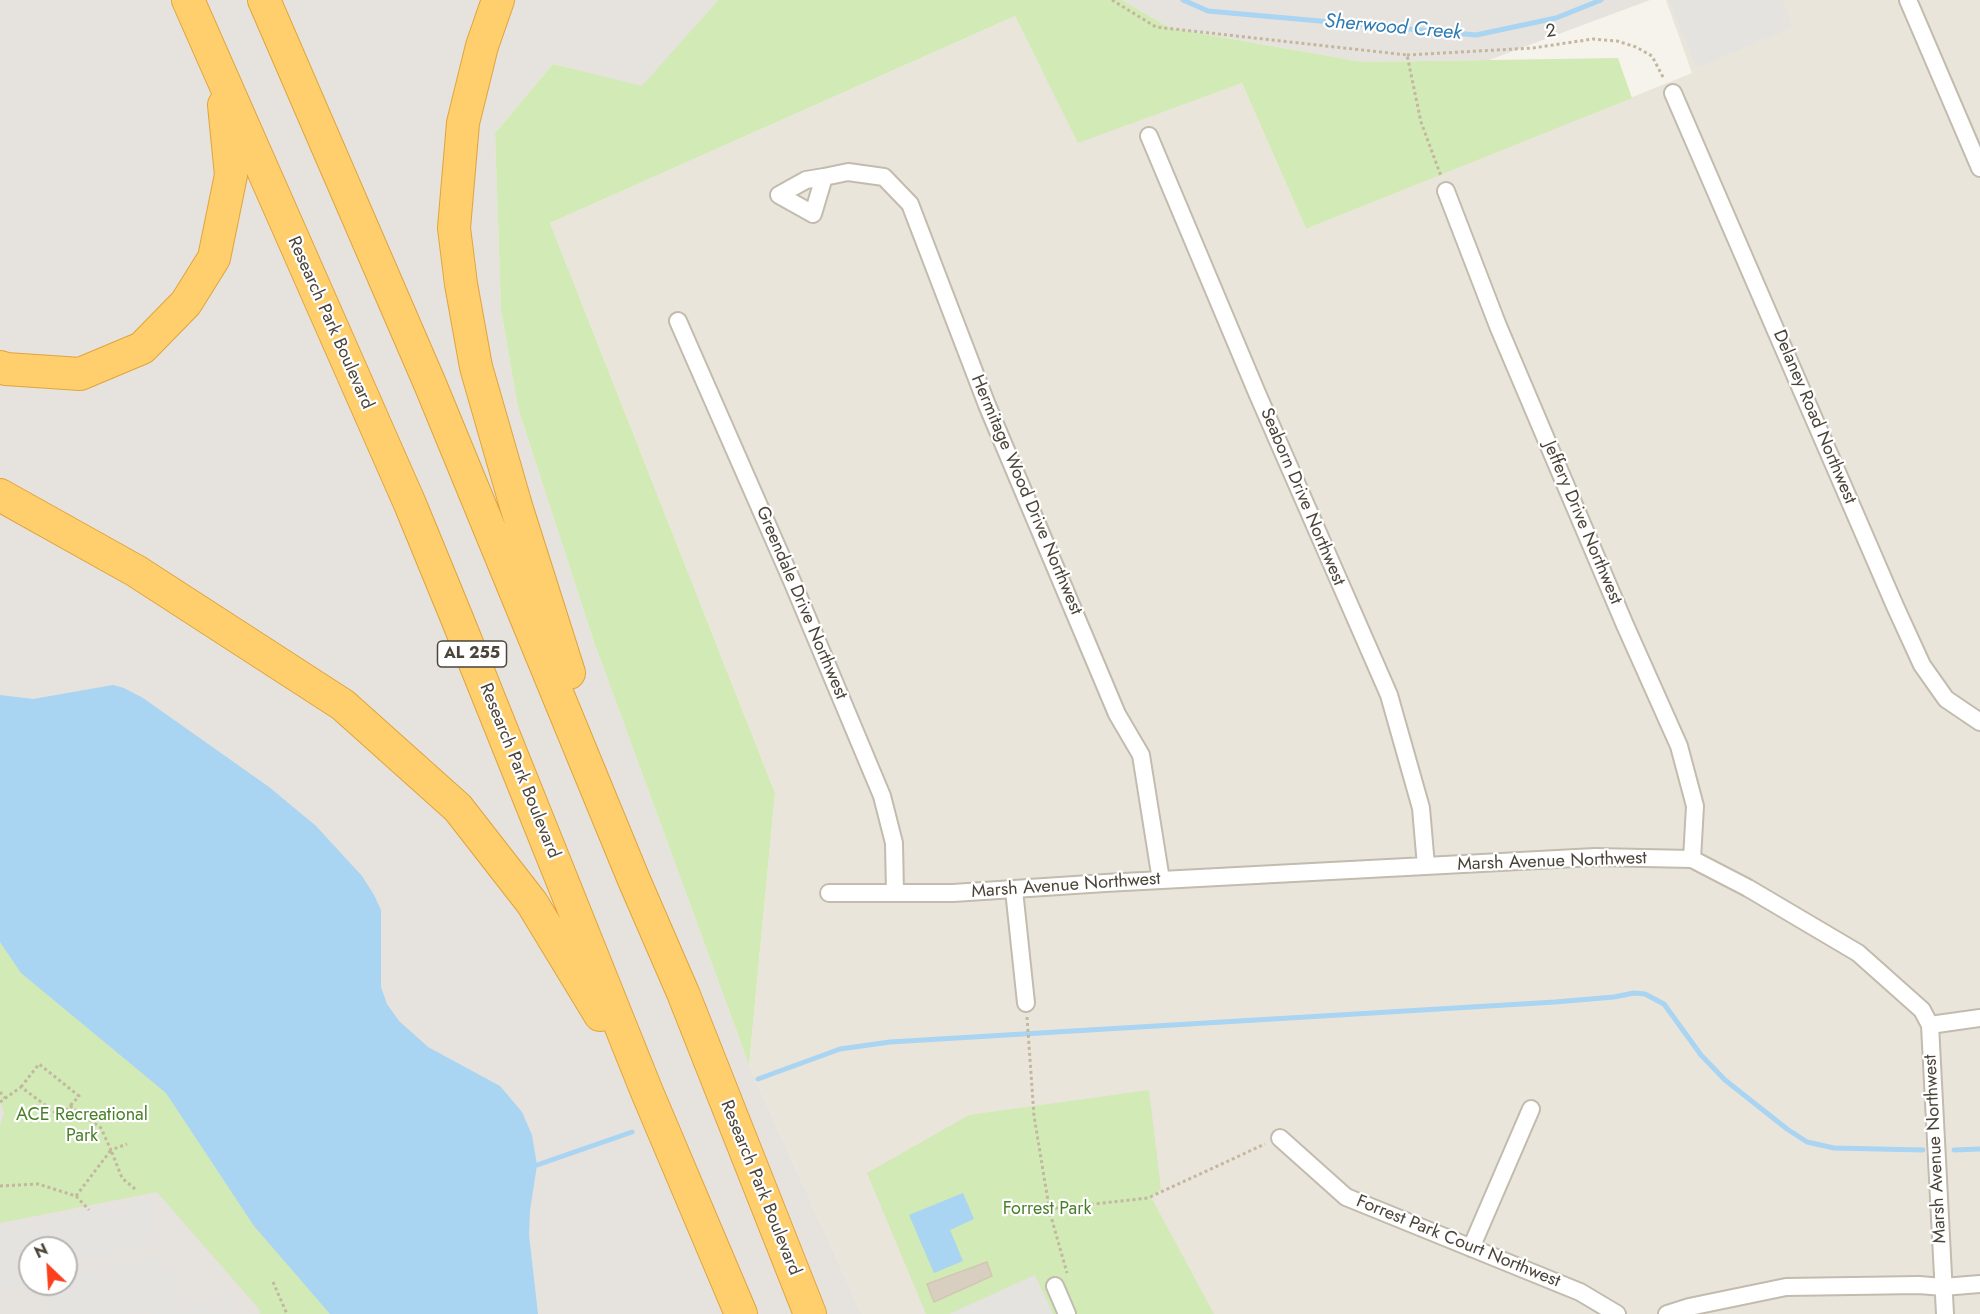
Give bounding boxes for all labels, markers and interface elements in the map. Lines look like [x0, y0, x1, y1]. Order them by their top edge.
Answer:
water label: Sherwood Creek [1323, 10, 1463, 46]
street label: 2 [1544, 21, 1558, 43]
street label: Research Park Boulevard [282, 233, 378, 413]
street label: Delaney Road Northwest [1768, 327, 1860, 507]
street label: Hermitage Wood Drive Northwest [966, 372, 1086, 618]
street label: Seaborn Drive Northwest [1255, 405, 1349, 589]
street label: Jeffery Drive Northwest [1538, 438, 1626, 608]
street label: Greendale Drive Northwest [751, 503, 851, 703]
road number: AL 255 [438, 641, 506, 667]
street label: Research Park Boulevard [474, 680, 564, 862]
street label: Marsh Avenue Northwest [1457, 848, 1647, 876]
street label: Marsh Avenue Northwest [971, 869, 1161, 903]
street label: Marsh Avenue Northwest [1920, 1054, 1952, 1244]
street label: Research Park Boulevard [715, 1097, 805, 1279]
park label: ACE Recreational Park [16, 1105, 148, 1148]
street label: Forrest Park Court Northwest [1353, 1191, 1563, 1293]
park label: Forrest Park [1003, 1199, 1091, 1221]
north arrow [18, 1236, 78, 1296]
text: N [30, 1238, 52, 1264]

